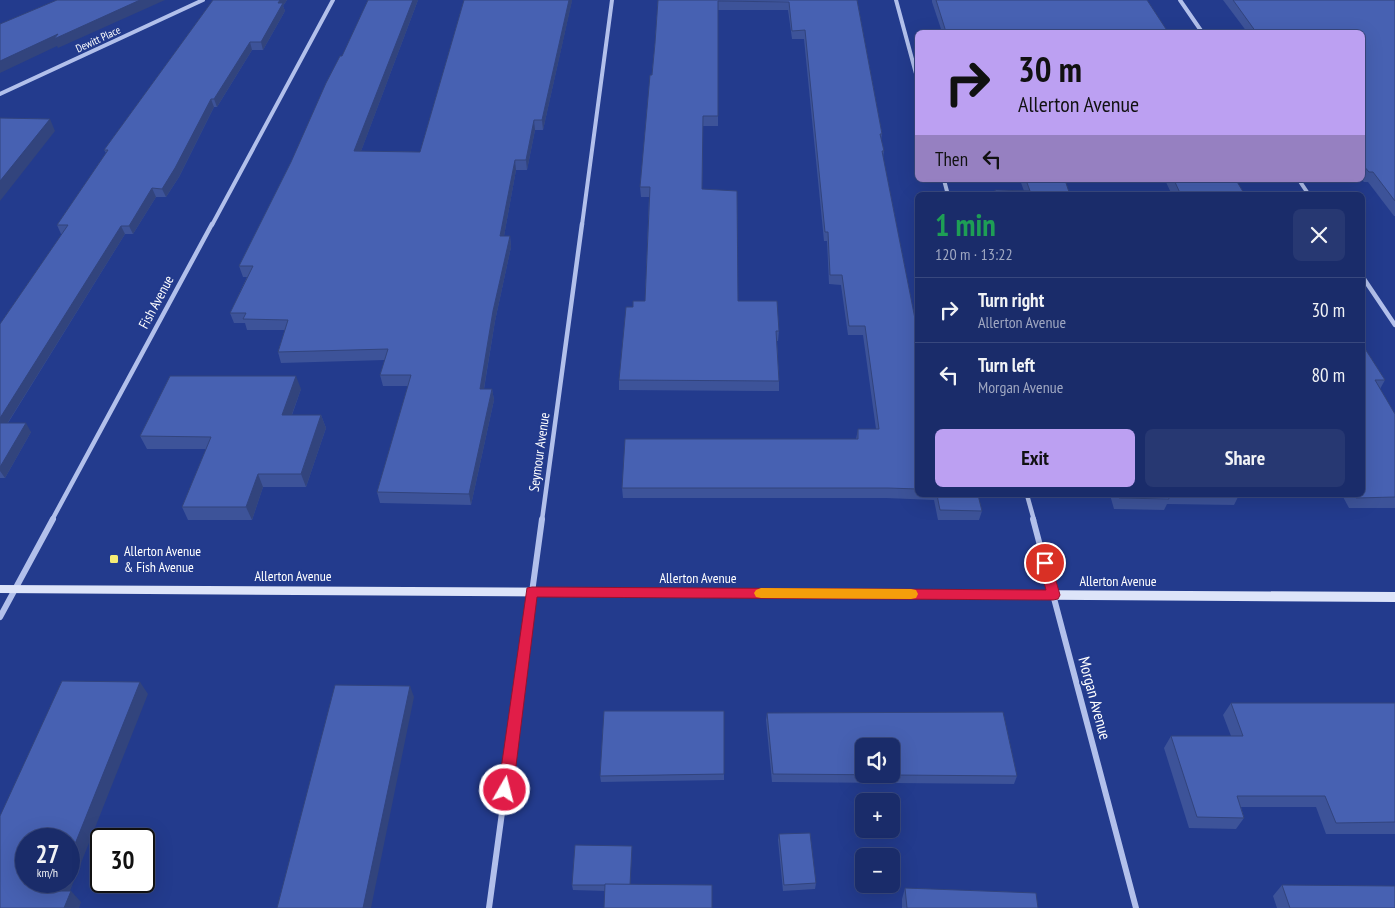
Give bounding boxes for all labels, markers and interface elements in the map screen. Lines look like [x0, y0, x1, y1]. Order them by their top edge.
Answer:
street label: Dewitt Place [73, 22, 123, 55]
text: 30 m [1018, 46, 1082, 92]
icon: right [935, 50, 1000, 115]
text: Allerton Avenue [1018, 90, 1139, 118]
icon: left [978, 145, 1006, 173]
text: Then [935, 147, 968, 171]
text: 1 min [935, 205, 996, 244]
button: close [1293, 209, 1345, 261]
text: 120 m · 13:22 [935, 244, 1013, 264]
street label: Fish Avenue [135, 272, 178, 332]
text: Turn right [978, 288, 1044, 312]
icon: right [935, 296, 963, 324]
text: 30 m [1312, 298, 1345, 322]
text: Allerton Avenue [978, 312, 1066, 332]
text: Turn left [978, 353, 1035, 377]
icon: left [935, 361, 963, 389]
text: 80 m [1312, 363, 1345, 387]
text: Morgan Avenue [978, 377, 1063, 397]
street label: Seymour Avenue [525, 411, 554, 493]
button: Exit [935, 429, 1135, 487]
button: Share [1145, 429, 1345, 487]
place label: Allerton Avenue & Fish Avenue [124, 542, 201, 576]
pin [1024, 542, 1066, 584]
icon: arrive [1031, 549, 1059, 577]
marker: Allerton Avenue & Fish Avenue [108, 553, 120, 565]
street label: Allerton Avenue [254, 567, 332, 585]
street label: Allerton Avenue [659, 569, 737, 587]
street label: Allerton Avenue [1079, 572, 1157, 590]
street label: Morgan Avenue [1074, 654, 1116, 742]
map controls [855, 738, 900, 893]
button: sound [855, 738, 900, 783]
position arrow [478, 763, 530, 815]
button: + [855, 793, 900, 838]
speed limit sign: 30 [90, 828, 155, 893]
text: 27 [36, 838, 59, 870]
button: − [855, 848, 900, 893]
text: km/h [37, 865, 58, 880]

